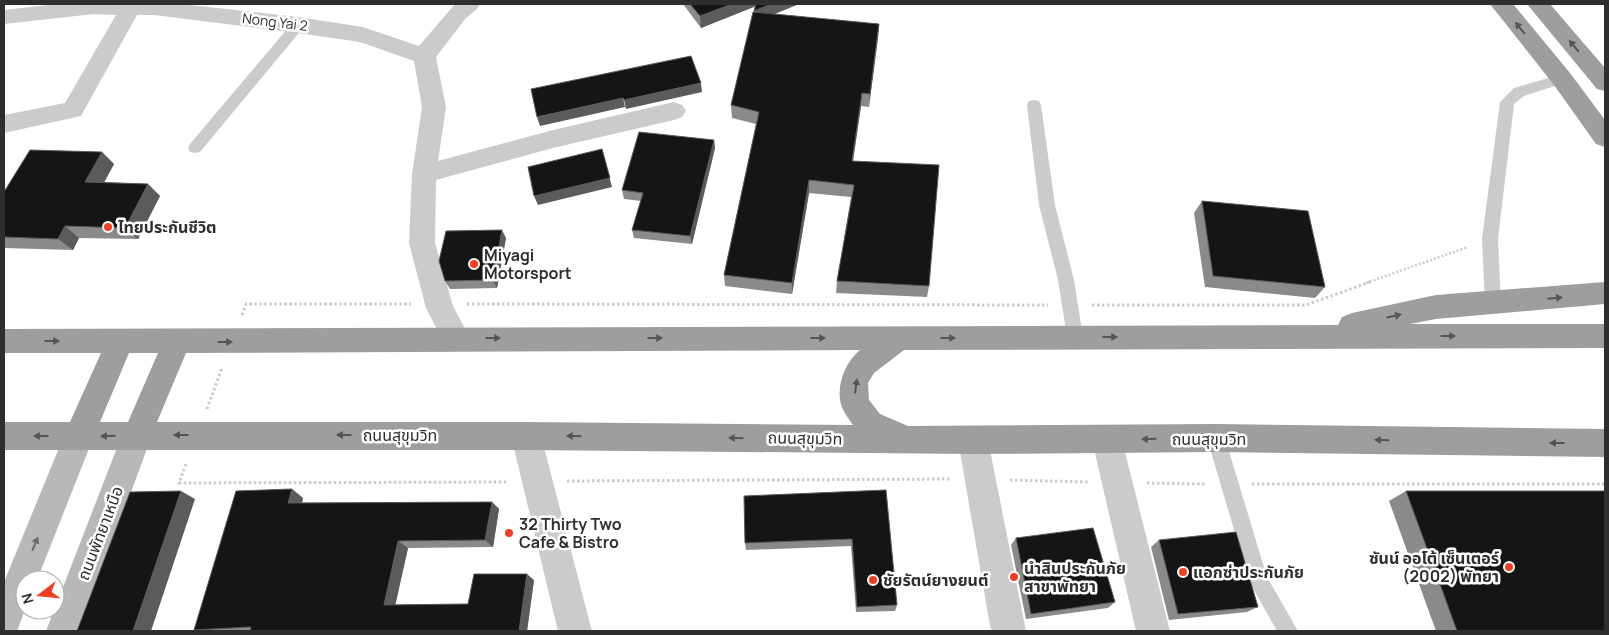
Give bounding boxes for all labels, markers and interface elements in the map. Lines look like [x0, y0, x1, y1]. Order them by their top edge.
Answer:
street label: Nong Yai 2 [241, 8, 309, 35]
one-way arrow [1515, 22, 1526, 35]
one-way arrow [1569, 40, 1580, 52]
place label: ไทยประกันชีวิต [118, 216, 217, 238]
marker: ไทยประกันชีวิต [102, 221, 114, 233]
place label: Miyagi Motorsport [484, 244, 572, 284]
marker: Miyagi Motorsport [468, 258, 480, 270]
one-way arrow [1547, 294, 1563, 302]
one-way arrow [1386, 312, 1401, 320]
one-way arrow [1441, 332, 1457, 340]
one-way arrow [1102, 333, 1118, 341]
one-way arrow [485, 334, 501, 342]
one-way arrow [648, 334, 664, 342]
one-way arrow [810, 334, 826, 342]
one-way arrow [940, 334, 956, 342]
one-way arrow [45, 337, 61, 345]
one-way arrow [218, 338, 234, 346]
one-way arrow [852, 377, 860, 393]
street label: ถนนสุขุมวิท [363, 424, 437, 446]
street label: ถนนสุขุมวิท [768, 426, 842, 450]
street label: ถนนสุขุมวิท [1172, 428, 1246, 450]
one-way arrow [173, 431, 189, 439]
one-way arrow [336, 431, 352, 439]
one-way arrow [33, 432, 49, 440]
one-way arrow [100, 432, 116, 440]
one-way arrow [565, 432, 581, 440]
one-way arrow [728, 434, 744, 442]
one-way arrow [1141, 435, 1157, 443]
one-way arrow [1373, 436, 1389, 444]
one-way arrow [1548, 439, 1564, 447]
street label: ถนนพัทยาเหนือ [72, 483, 128, 583]
place label: 32 Thirty Two Cafe & Bistro [519, 513, 622, 553]
marker: 32 Thirty Two Cafe & Bistro [503, 527, 515, 539]
one-way arrow [31, 536, 39, 551]
place label: ซันน์ ออโต้ เซ็นเตอร์ (2002) พัทยา [1369, 547, 1499, 587]
place label: นำสินประกันภัย สาขาพัทยา [1024, 557, 1126, 597]
place label: แอกซ่าประกันภัย [1193, 561, 1304, 583]
marker: ซันน์ ออโต้ เซ็นเตอร์ (2002) พัทยา [1503, 561, 1515, 573]
marker: แอกซ่าประกันภัย [1177, 566, 1189, 578]
place label: ชัยรัตน์ยางยนต์ [883, 569, 988, 591]
north arrow [15, 570, 65, 620]
marker: นำสินประกันภัย สาขาพัทยา [1008, 571, 1020, 583]
marker: ชัยรัตน์ยางยนต์ [867, 574, 879, 586]
text: N [17, 591, 38, 606]

